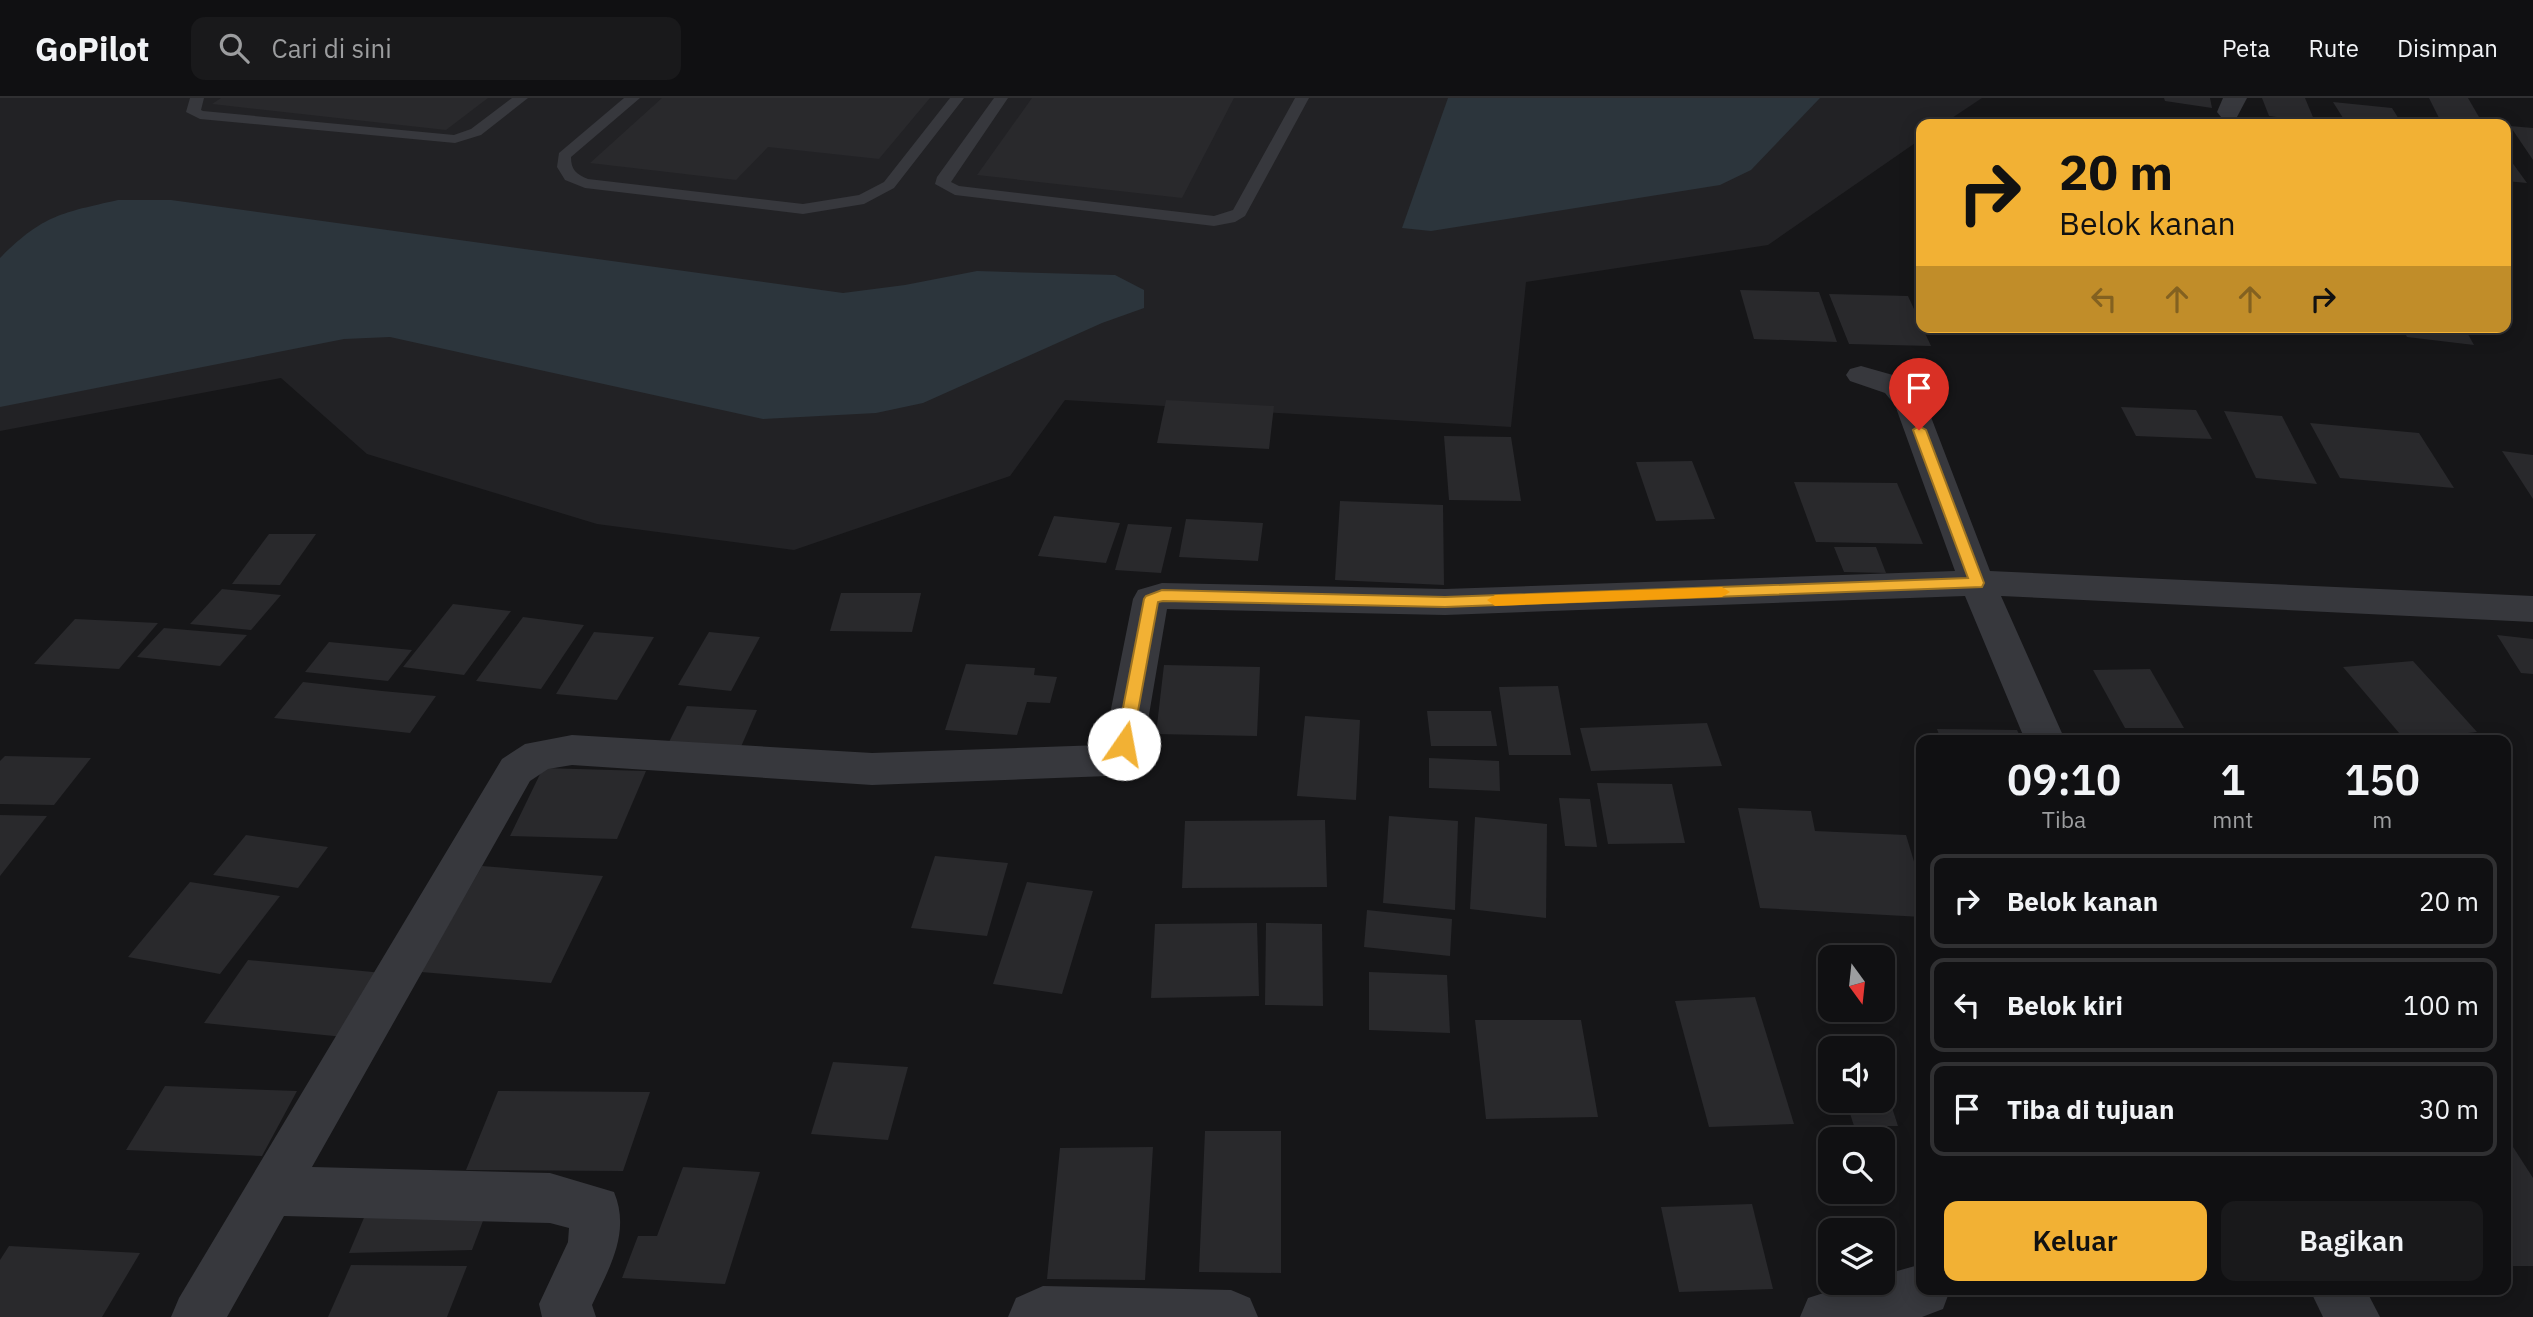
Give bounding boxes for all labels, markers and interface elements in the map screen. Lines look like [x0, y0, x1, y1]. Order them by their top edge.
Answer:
search box [191, 17, 681, 80]
text: GoPilot [35, 27, 149, 70]
icon: search [215, 29, 253, 67]
text: Cari di sini [271, 31, 392, 65]
text: Peta [2222, 32, 2270, 64]
text: Rute [2308, 32, 2359, 64]
text: Disimpan [2397, 32, 2498, 64]
text: 20 m [2059, 140, 2173, 203]
icon: right [1944, 147, 2035, 238]
text: Belok kanan [2059, 202, 2236, 244]
icon: left [2085, 280, 2123, 318]
icon: ahead [2158, 280, 2196, 318]
icon: ahead [2231, 280, 2269, 318]
icon: right [2304, 280, 2342, 318]
pin [1889, 358, 1949, 430]
icon: arrive [1900, 369, 1938, 407]
position arrow [1087, 707, 1161, 781]
text: 09:10 [2007, 752, 2121, 807]
text: 1 [2220, 752, 2245, 807]
text: 150 [2344, 752, 2420, 807]
text: Tiba [2042, 804, 2086, 834]
text: mnt [2212, 804, 2253, 834]
text: m [2372, 804, 2392, 834]
icon: right [1948, 882, 1986, 920]
text: Belok kanan [2007, 884, 2158, 918]
text: 20 m [2419, 884, 2479, 918]
north arrow [1818, 945, 1895, 1022]
map controls [1818, 945, 1895, 1295]
icon: left [1948, 986, 1986, 1024]
text: Belok kiri [2007, 988, 2123, 1022]
text: 100 m [2403, 988, 2479, 1022]
button: sound [1818, 1036, 1895, 1113]
icon: arrive [1948, 1090, 1986, 1128]
text: Tiba di tujuan [2007, 1092, 2174, 1126]
text: 30 m [2419, 1092, 2479, 1126]
button: search [1818, 1127, 1895, 1204]
button: Keluar [1944, 1201, 2207, 1281]
button: Bagikan [2221, 1201, 2483, 1281]
button: layers [1818, 1218, 1895, 1295]

